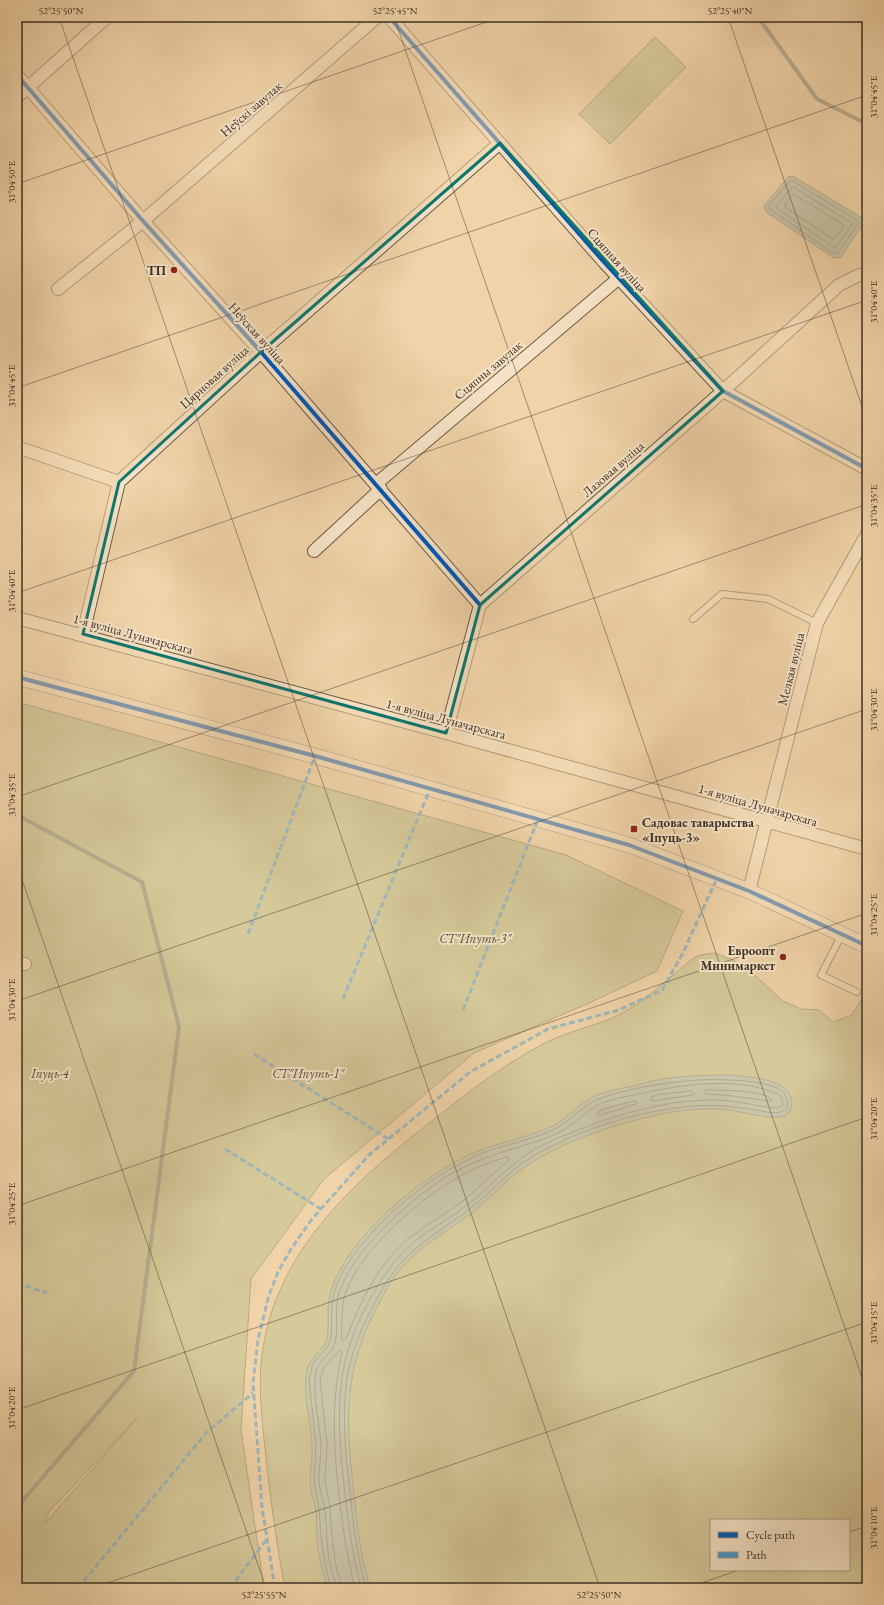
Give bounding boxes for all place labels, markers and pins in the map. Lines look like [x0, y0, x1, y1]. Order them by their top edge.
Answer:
place label: ТП [147, 262, 167, 279]
marker: ТП [169, 265, 179, 275]
place label: Садовае таварыства «Іпуць-3» [642, 814, 754, 846]
marker: Садовае таварыства «Іпуць-3» [629, 824, 639, 834]
place label: Евроопт Минимаркет [700, 942, 775, 974]
marker: Евроопт Минимаркет [778, 952, 788, 962]

